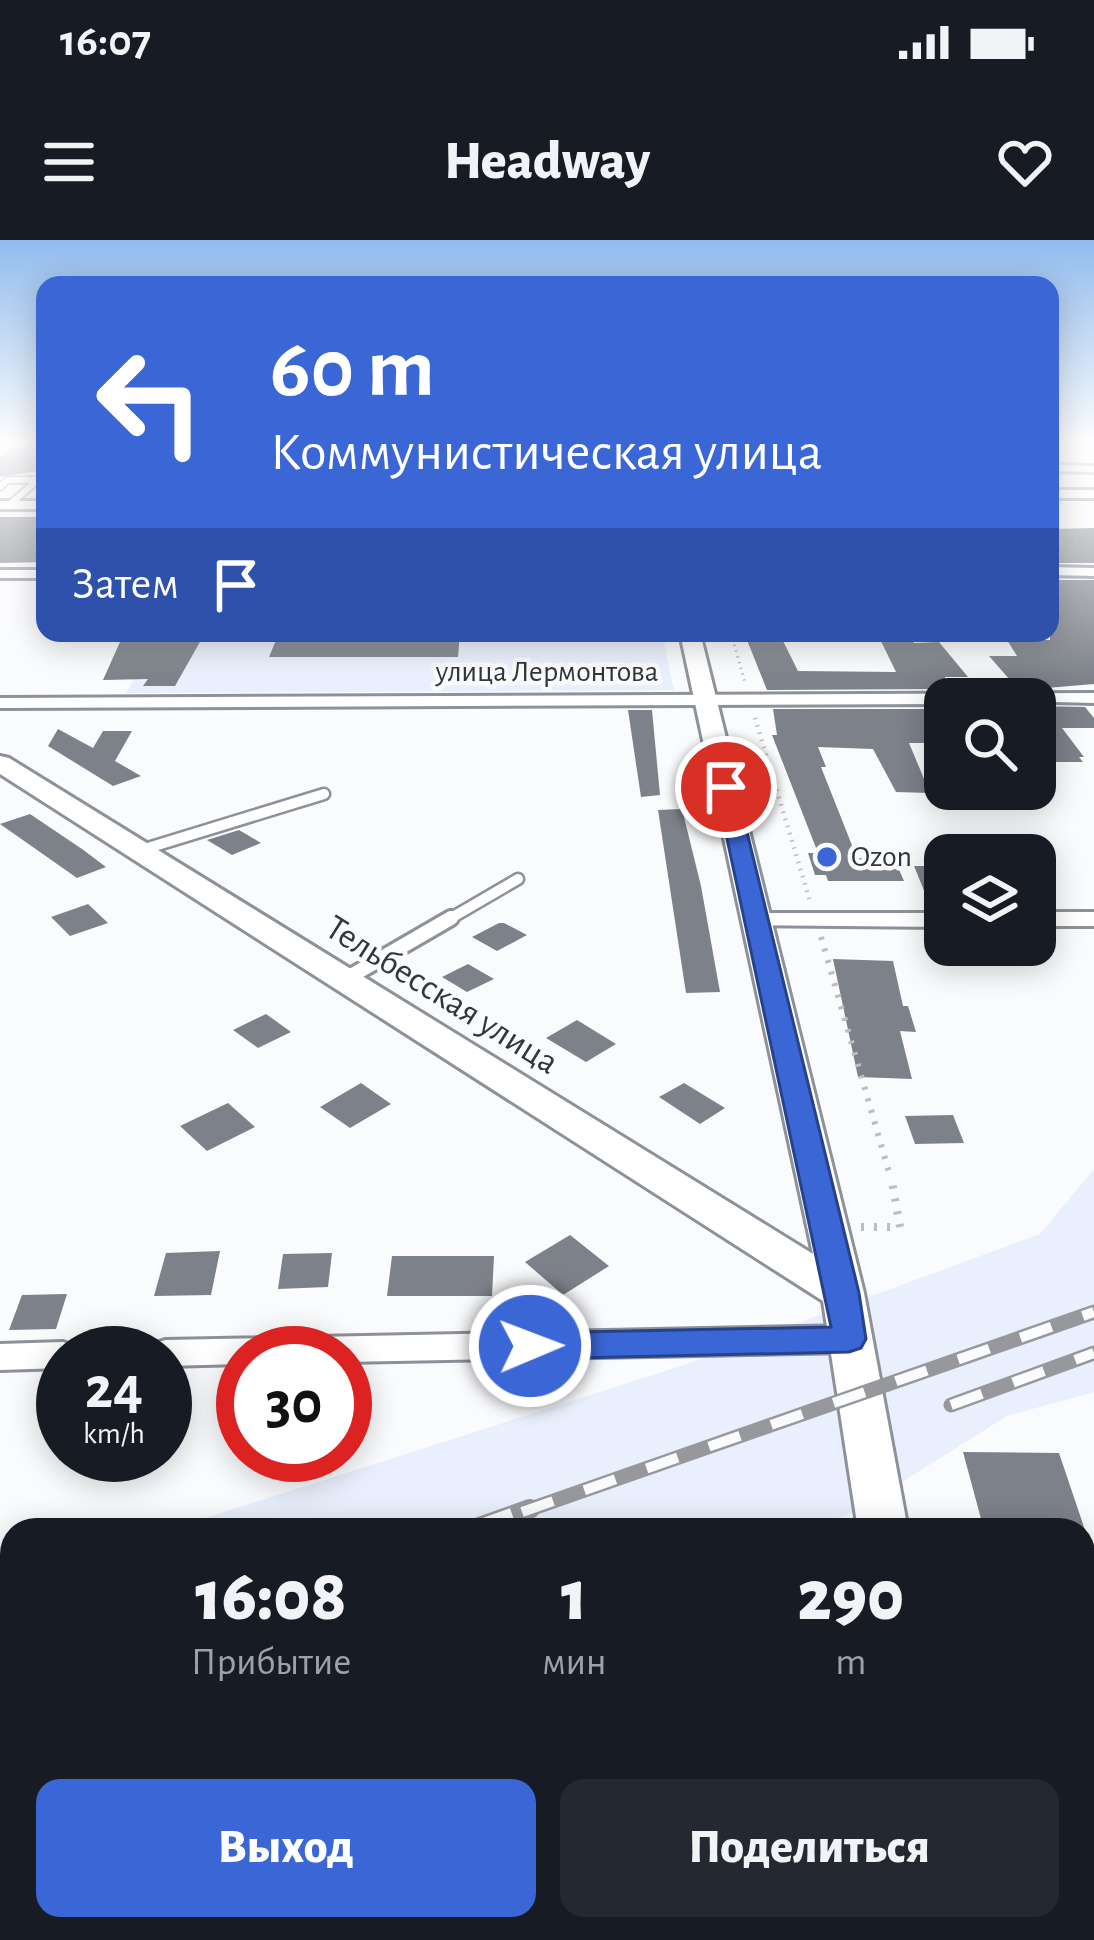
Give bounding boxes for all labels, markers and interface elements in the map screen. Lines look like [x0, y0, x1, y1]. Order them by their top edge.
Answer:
text: 16:07 [60, 19, 151, 64]
icon: menu [36, 129, 102, 195]
icon: heart [992, 129, 1058, 195]
text: Headway [444, 135, 650, 189]
icon: left [72, 324, 228, 480]
text: 60 m [270, 328, 435, 412]
text: Коммунистическая улица [270, 426, 822, 480]
icon: arrive [203, 552, 269, 618]
text: Затем [72, 562, 179, 607]
street label: улица Лермонтова [434, 657, 659, 687]
map controls [924, 678, 1056, 966]
button: search [924, 678, 1056, 810]
pin [675, 736, 777, 838]
icon: arrive [693, 754, 759, 820]
button: layers [924, 834, 1056, 966]
place label: Ozon [851, 842, 912, 872]
marker: Ozon [814, 844, 840, 870]
street label: Тельбесская улица [319, 909, 565, 1081]
position arrow [467, 1283, 593, 1409]
speed limit sign: 30 [216, 1326, 372, 1482]
text: 24 [85, 1359, 143, 1419]
text: km/h [83, 1419, 145, 1449]
text: 16:08 [195, 1561, 347, 1633]
text: 1 [561, 1561, 588, 1633]
text: 290 [797, 1561, 904, 1633]
text: Прибытие [191, 1643, 351, 1682]
text: мин [542, 1643, 607, 1682]
text: m [835, 1643, 866, 1682]
button: Выход [36, 1779, 536, 1917]
button: Поделиться [560, 1779, 1059, 1917]

